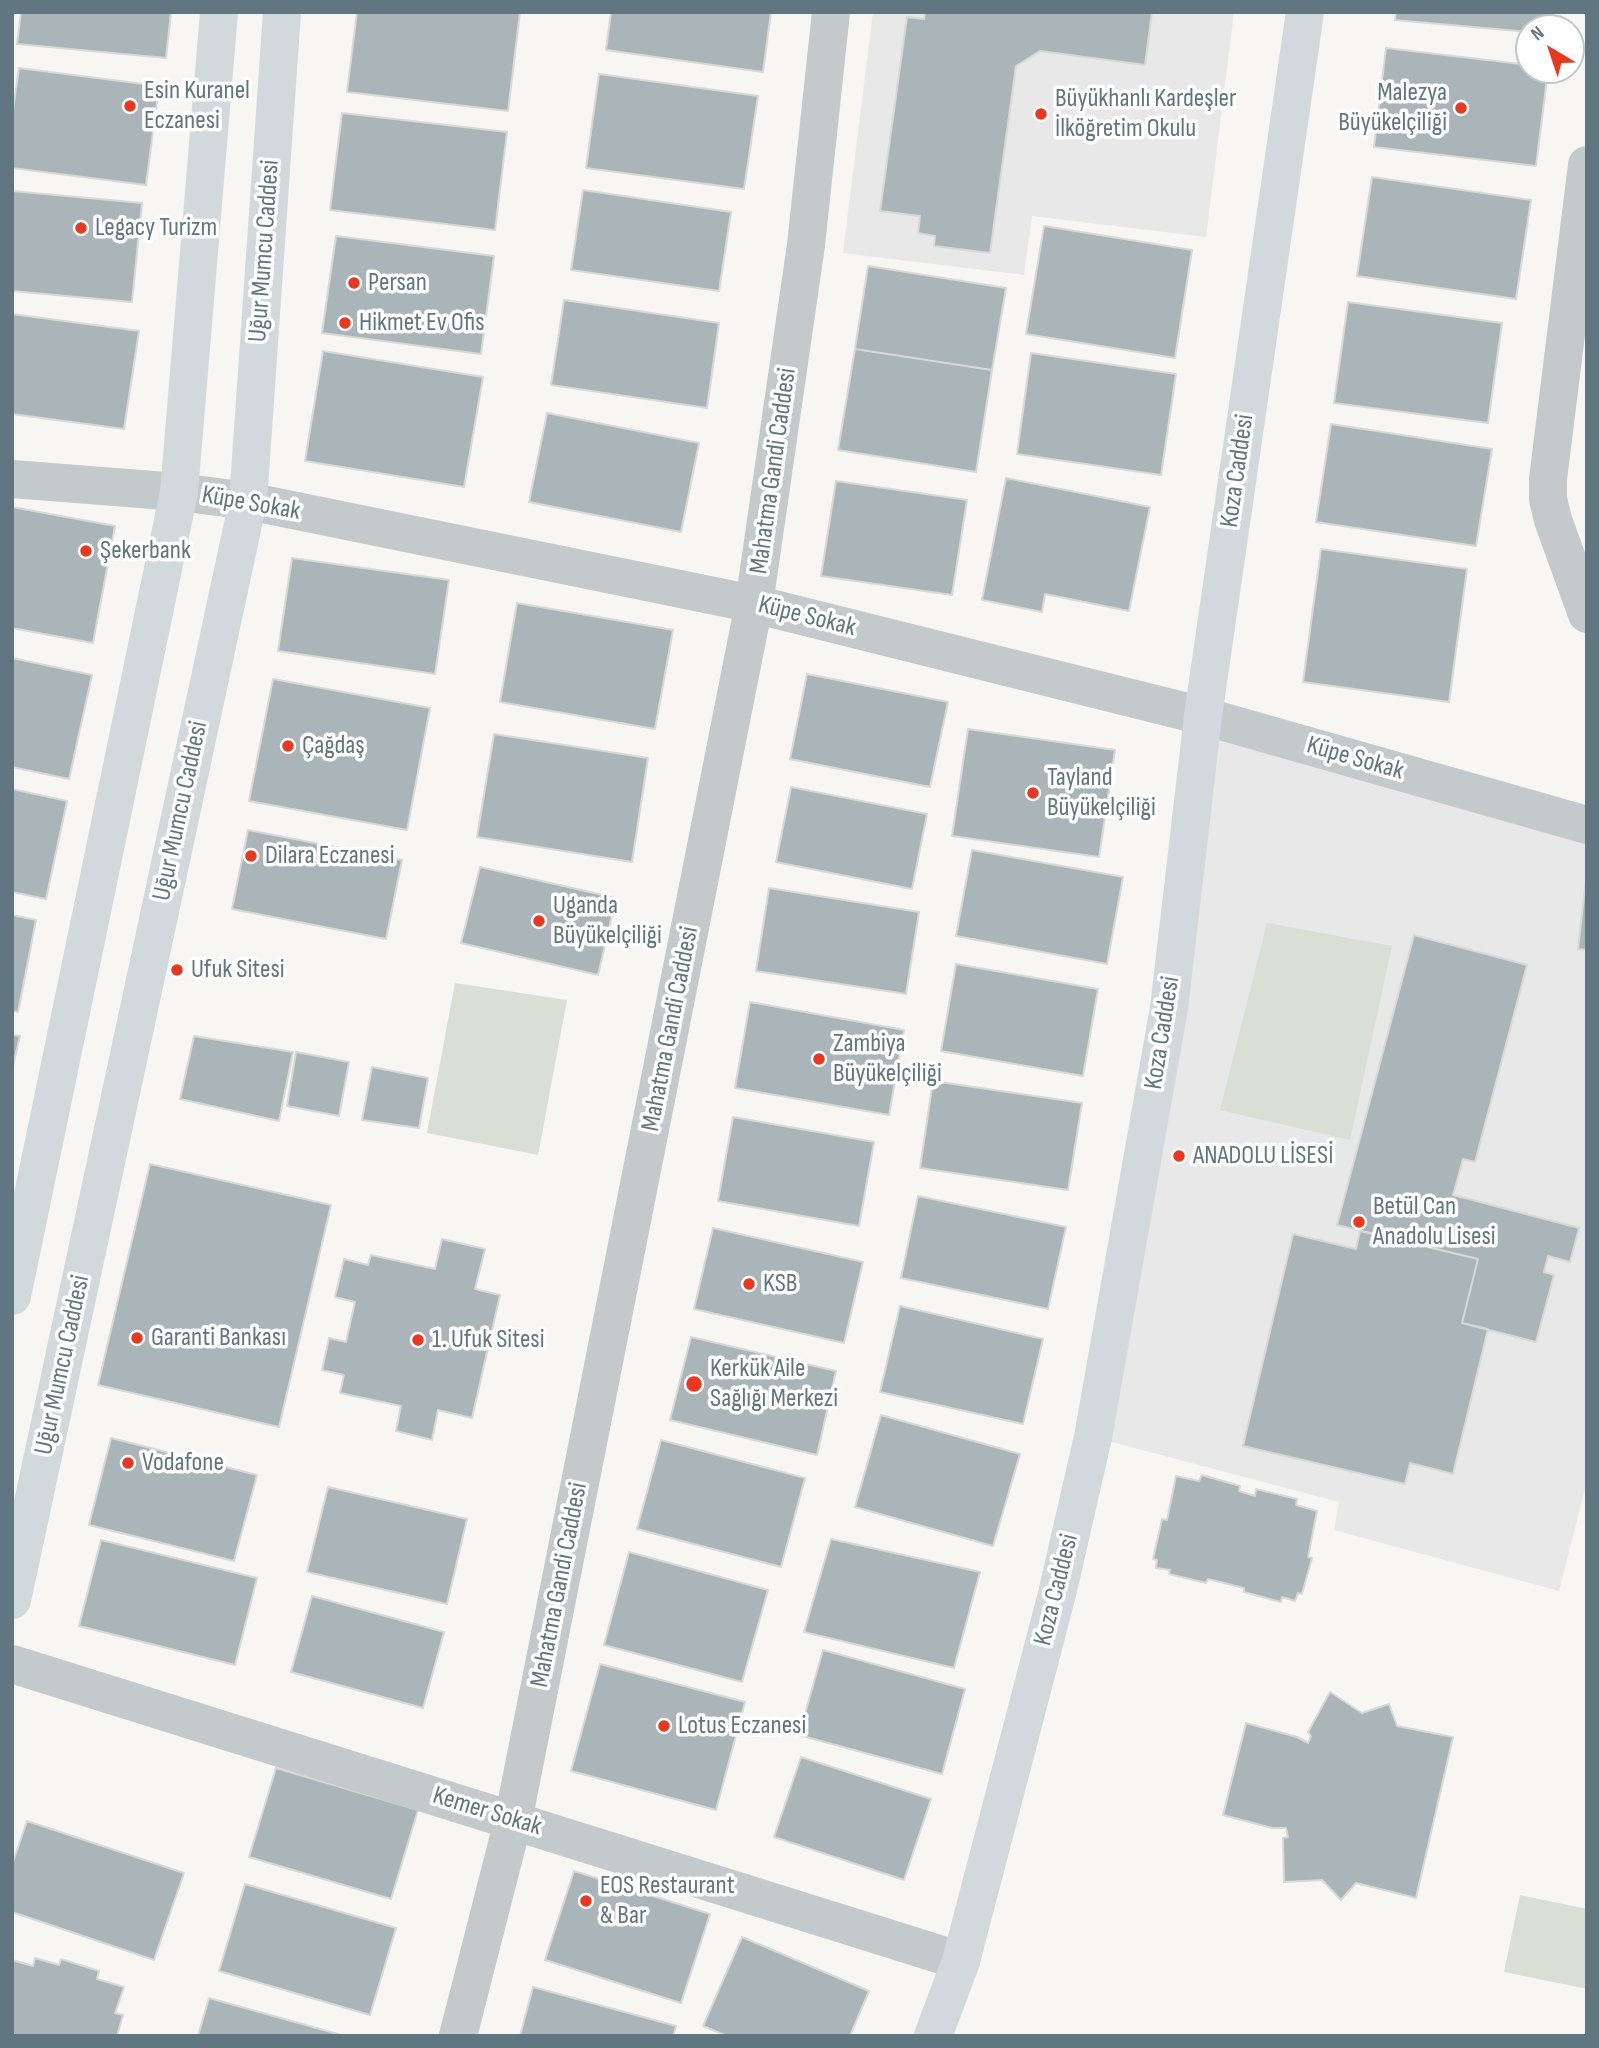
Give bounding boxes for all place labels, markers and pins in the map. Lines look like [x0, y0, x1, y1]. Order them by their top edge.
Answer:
place label: Esin Kuranel Eczanesi [144, 75, 250, 136]
place label: Malezya Büyükelçiliği [1338, 77, 1447, 138]
place label: Büyükhanlı Kardeşler İlköğretim Okulu [1055, 83, 1236, 144]
marker: Esin Kuranel Eczanesi [122, 98, 138, 114]
marker: Malezya Büyükelçiliği [1453, 100, 1469, 116]
marker: Büyükhanlı Kardeşler İlköğretim Okulu [1033, 106, 1049, 122]
place label: Legacy Turizm [95, 212, 217, 244]
marker: Legacy Turizm [73, 220, 89, 236]
place label: Persan [368, 267, 427, 299]
marker: Persan [346, 275, 362, 291]
place label: Hikmet Ev Ofis [359, 307, 485, 339]
marker: Hikmet Ev Ofis [337, 315, 353, 331]
place label: Şekerbank [100, 535, 191, 567]
marker: Şekerbank [78, 543, 94, 559]
place label: Çağdaş [302, 730, 365, 762]
marker: Çağdaş [280, 738, 296, 754]
place label: Tayland Büyükelçiliği [1047, 762, 1156, 824]
marker: Tayland Büyükelçiliği [1025, 785, 1041, 801]
place label: Dilara Eczanesi [265, 840, 395, 872]
marker: Dilara Eczanesi [243, 848, 259, 864]
place label: Uganda Büyükelçiliği [553, 890, 662, 951]
marker: Uganda Büyükelçiliği [531, 913, 547, 929]
place label: Ufuk Sitesi [191, 954, 285, 986]
marker: Ufuk Sitesi [169, 962, 185, 978]
place label: Zambiya Büyükelçiliği [833, 1028, 942, 1090]
marker: Zambiya Büyükelçiliği [811, 1051, 827, 1067]
place label: ANADOLU LİSESİ [1193, 1140, 1333, 1172]
marker: ANADOLU LİSESİ [1171, 1148, 1187, 1164]
place label: Betül Can Anadolu Lisesi [1373, 1191, 1496, 1252]
marker: Betül Can Anadolu Lisesi [1351, 1214, 1367, 1230]
place label: KSB [763, 1268, 797, 1300]
marker: KSB [741, 1276, 757, 1292]
place label: Garanti Bankası [151, 1322, 286, 1354]
place label: 1. Ufuk Sitesi [432, 1324, 545, 1356]
marker: Garanti Bankası [129, 1330, 145, 1346]
marker: 1. Ufuk Sitesi [410, 1332, 426, 1348]
place label: Kerkük Aile Sağlığı Merkezi [710, 1353, 838, 1414]
marker: Kerkük Aile Sağlığı Merkezi [684, 1374, 704, 1394]
place label: Vodafone [142, 1447, 224, 1479]
marker: Vodafone [120, 1455, 136, 1471]
place label: Lotus Eczanesi [678, 1710, 806, 1742]
marker: Lotus Eczanesi [656, 1718, 672, 1734]
place label: EOS Restaurant & Bar [600, 1870, 735, 1932]
marker: EOS Restaurant & Bar [578, 1893, 594, 1909]

